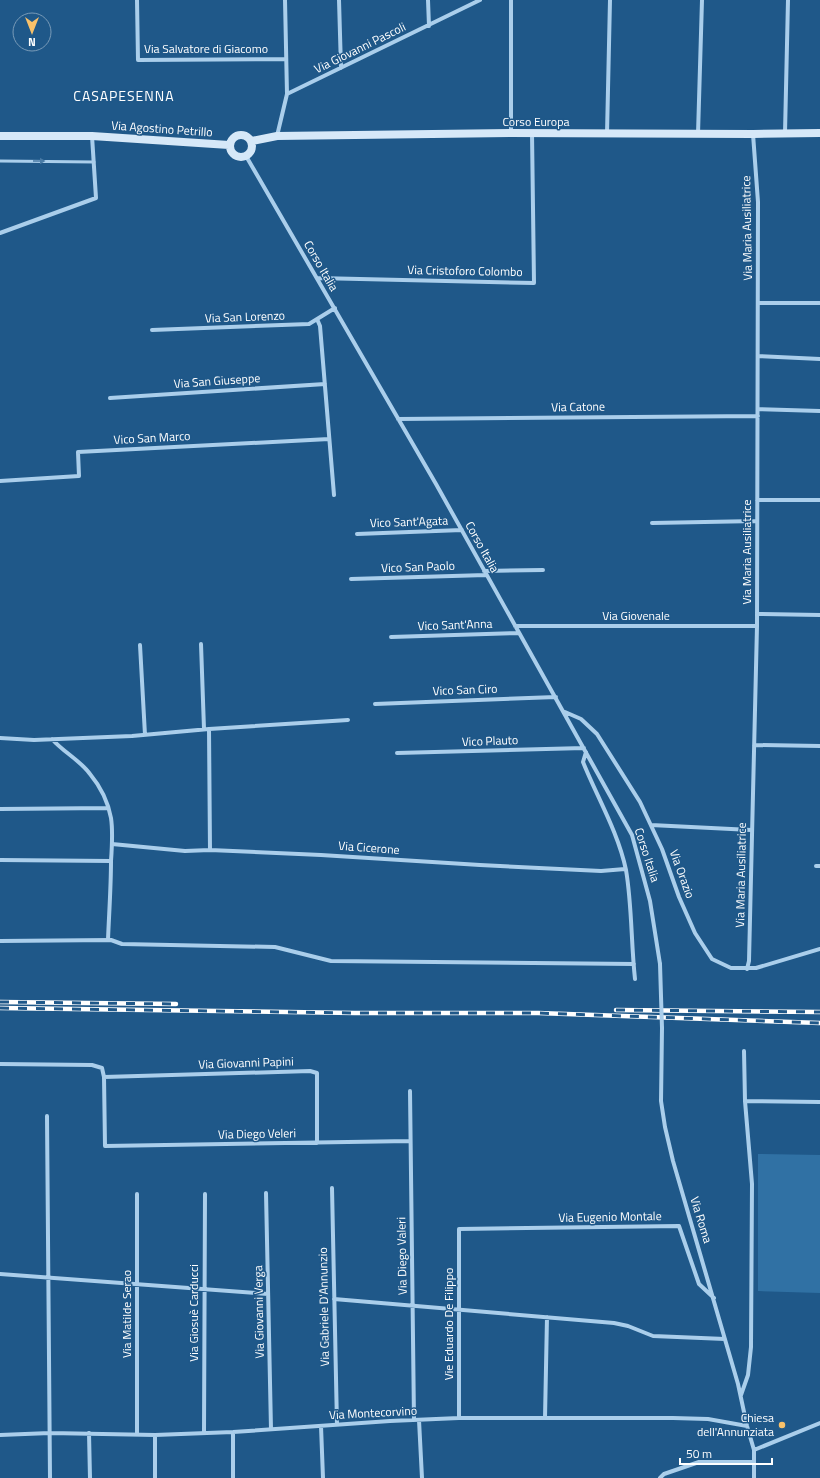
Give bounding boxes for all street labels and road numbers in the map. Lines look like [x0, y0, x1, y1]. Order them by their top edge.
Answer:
street label: Via Giovanni Pascoli [311, 17, 409, 78]
street label: Via Salvatore di Giacomo [144, 39, 268, 58]
street label: Corso Europa [502, 112, 570, 131]
street label: Via Agostino Petrillo [111, 115, 213, 142]
street label: Via Maria Ausiliatrice [736, 175, 757, 281]
street label: Corso Italia [299, 237, 344, 295]
street label: Via Cristoforo Colombo [407, 260, 523, 281]
street label: Via San Lorenzo [205, 306, 285, 327]
street label: Via San Giuseppe [173, 368, 261, 393]
street label: Via Catone [551, 397, 605, 416]
street label: Vico San Marco [113, 426, 191, 449]
street label: Via Maria Ausiliatrice [737, 499, 756, 605]
street label: Vico Sant'Agata [370, 511, 448, 532]
street label: Corso Italia [461, 518, 504, 576]
street label: Vico San Paolo [381, 556, 455, 577]
street label: Via Giovenale [602, 606, 670, 625]
street label: Vico Sant'Anna [417, 614, 493, 635]
street label: Vico San Ciro [432, 679, 498, 700]
street label: Vico Plauto [461, 730, 519, 751]
street label: Via Maria Ausiliatrice [730, 822, 751, 928]
street label: Corso Italia [630, 825, 665, 884]
street label: Via Cicerone [338, 836, 400, 859]
street label: Via Orazio [665, 847, 700, 901]
street label: Via Giovanni Papini [198, 1051, 294, 1074]
street label: Via Diego Veleri [218, 1123, 296, 1144]
street label: Via Roma [685, 1194, 718, 1246]
street label: Via Eugenio Montale [558, 1206, 662, 1227]
street label: Via Diego Valeri [391, 1217, 412, 1295]
street label: Via Gabriele D'Annunzio [313, 1247, 334, 1367]
street label: Via Giosuè Carducci [184, 1264, 203, 1362]
street label: Via Giovanni Verga [248, 1265, 269, 1359]
street label: Vie Eduardo De Filippo [439, 1268, 458, 1380]
street label: Via Matilde Serao [117, 1270, 136, 1358]
street label: Via Montecorvino [328, 1401, 417, 1424]

